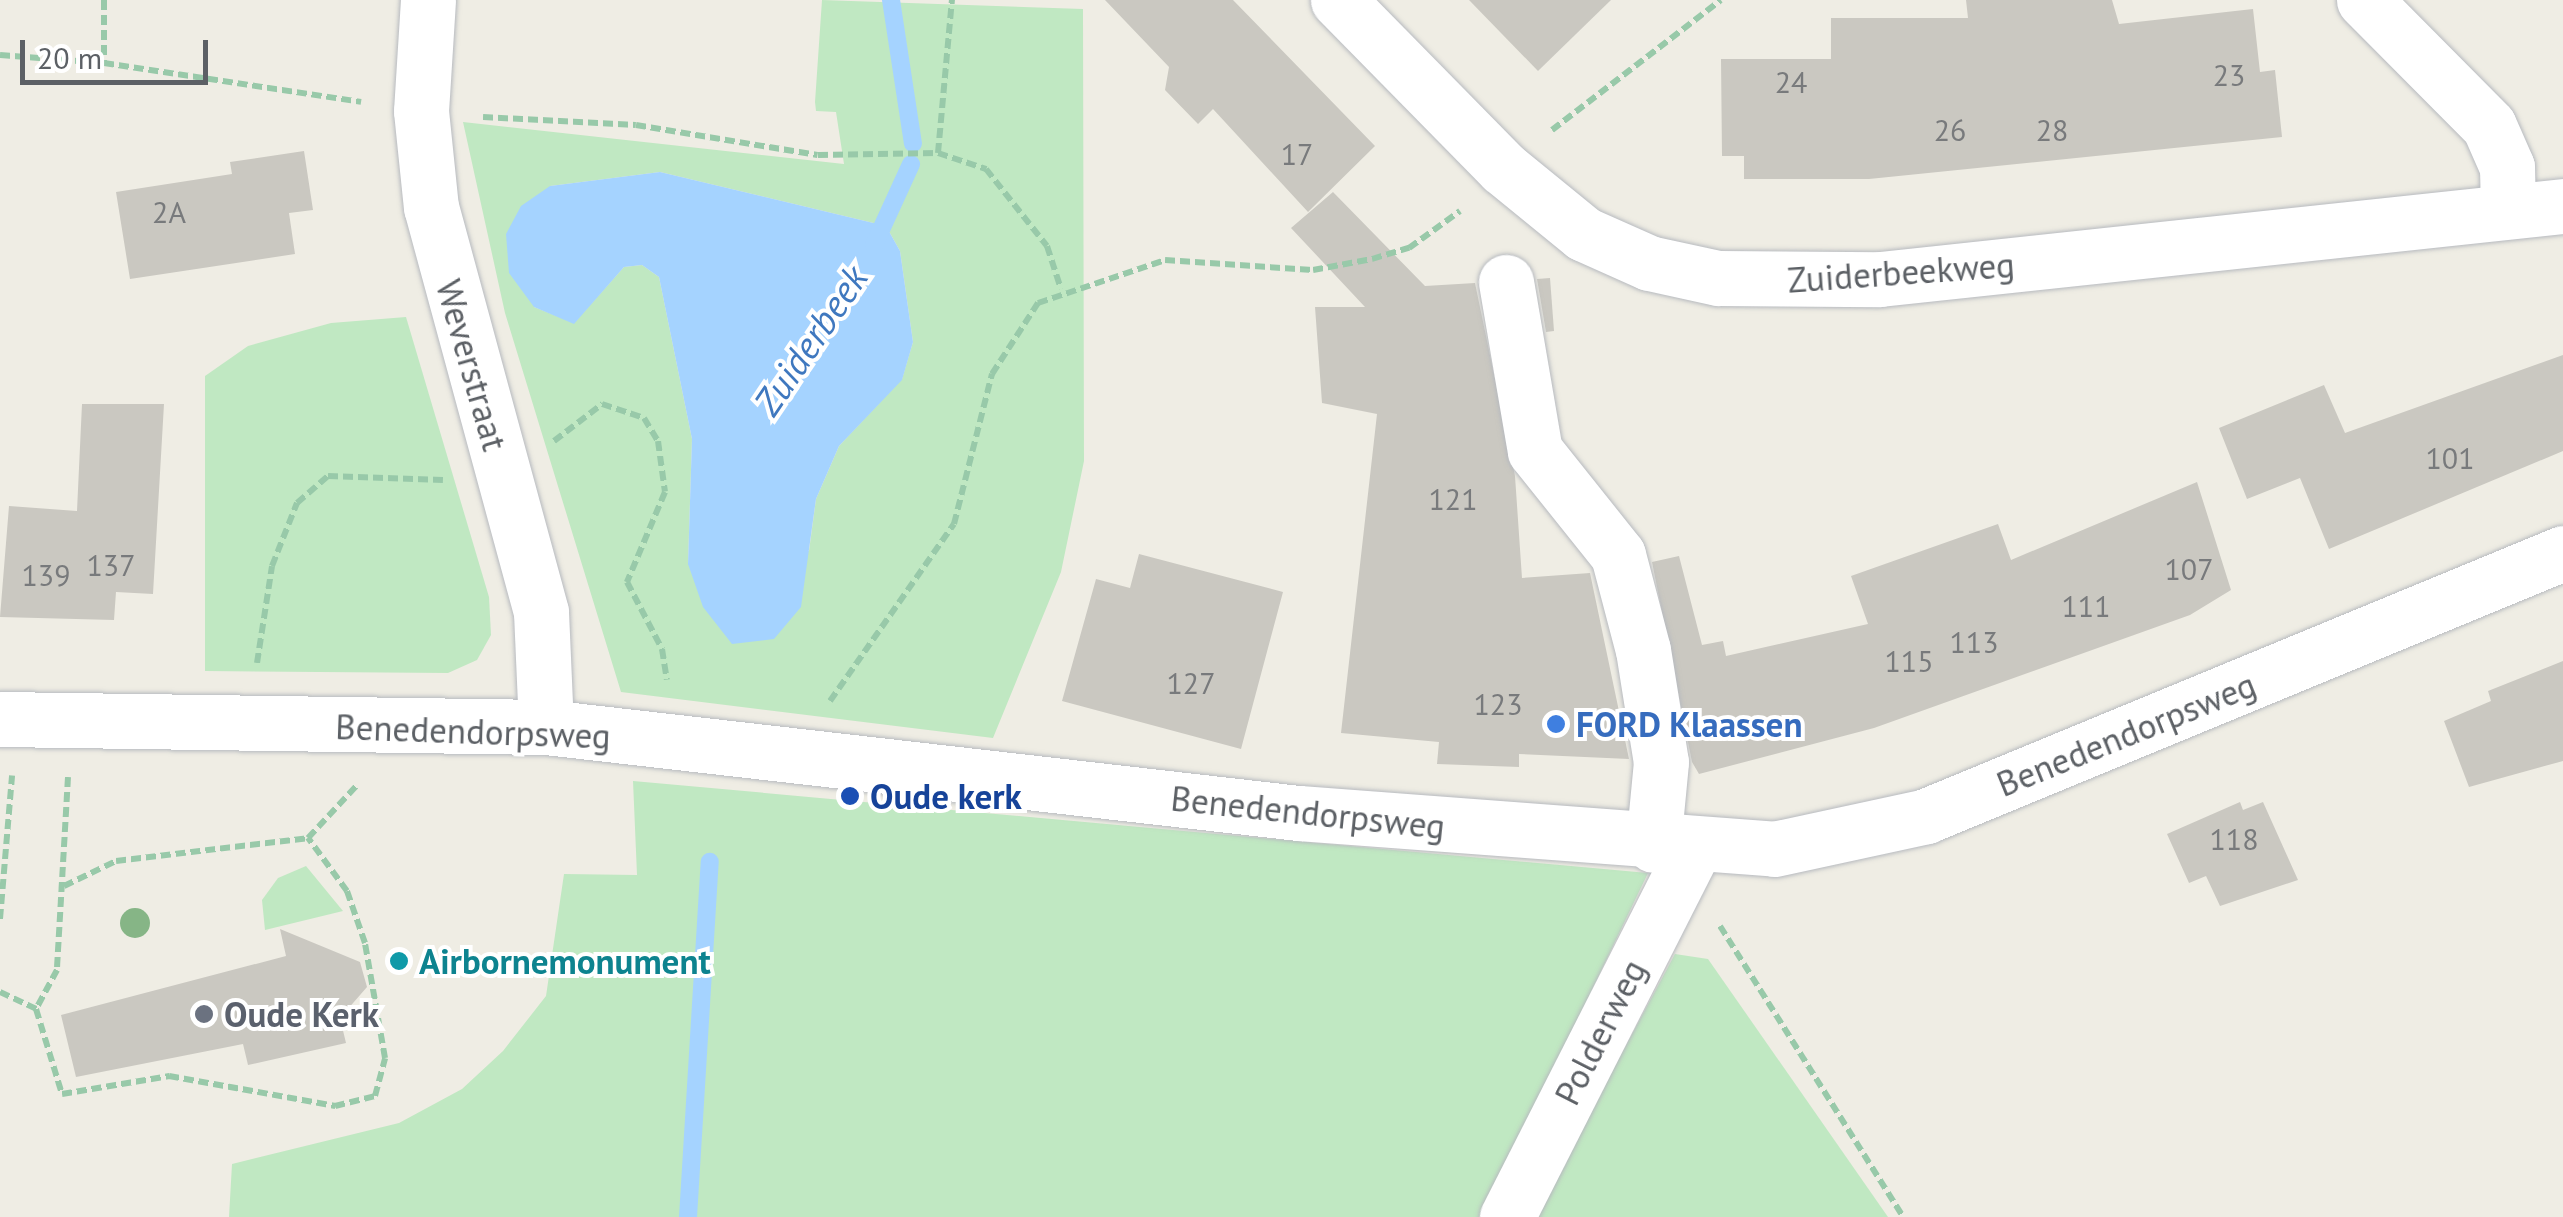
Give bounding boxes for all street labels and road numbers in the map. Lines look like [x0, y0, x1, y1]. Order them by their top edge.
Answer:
street label: Zuiderbeekweg [1786, 243, 2016, 301]
street label: Weverstraat [428, 275, 516, 455]
street label: Benedendorpsweg [1990, 663, 2262, 805]
street label: Benedendorpsweg [335, 705, 611, 757]
street label: Benedendorpsweg [1169, 777, 1447, 847]
street label: Polderweg [1546, 952, 1654, 1112]

